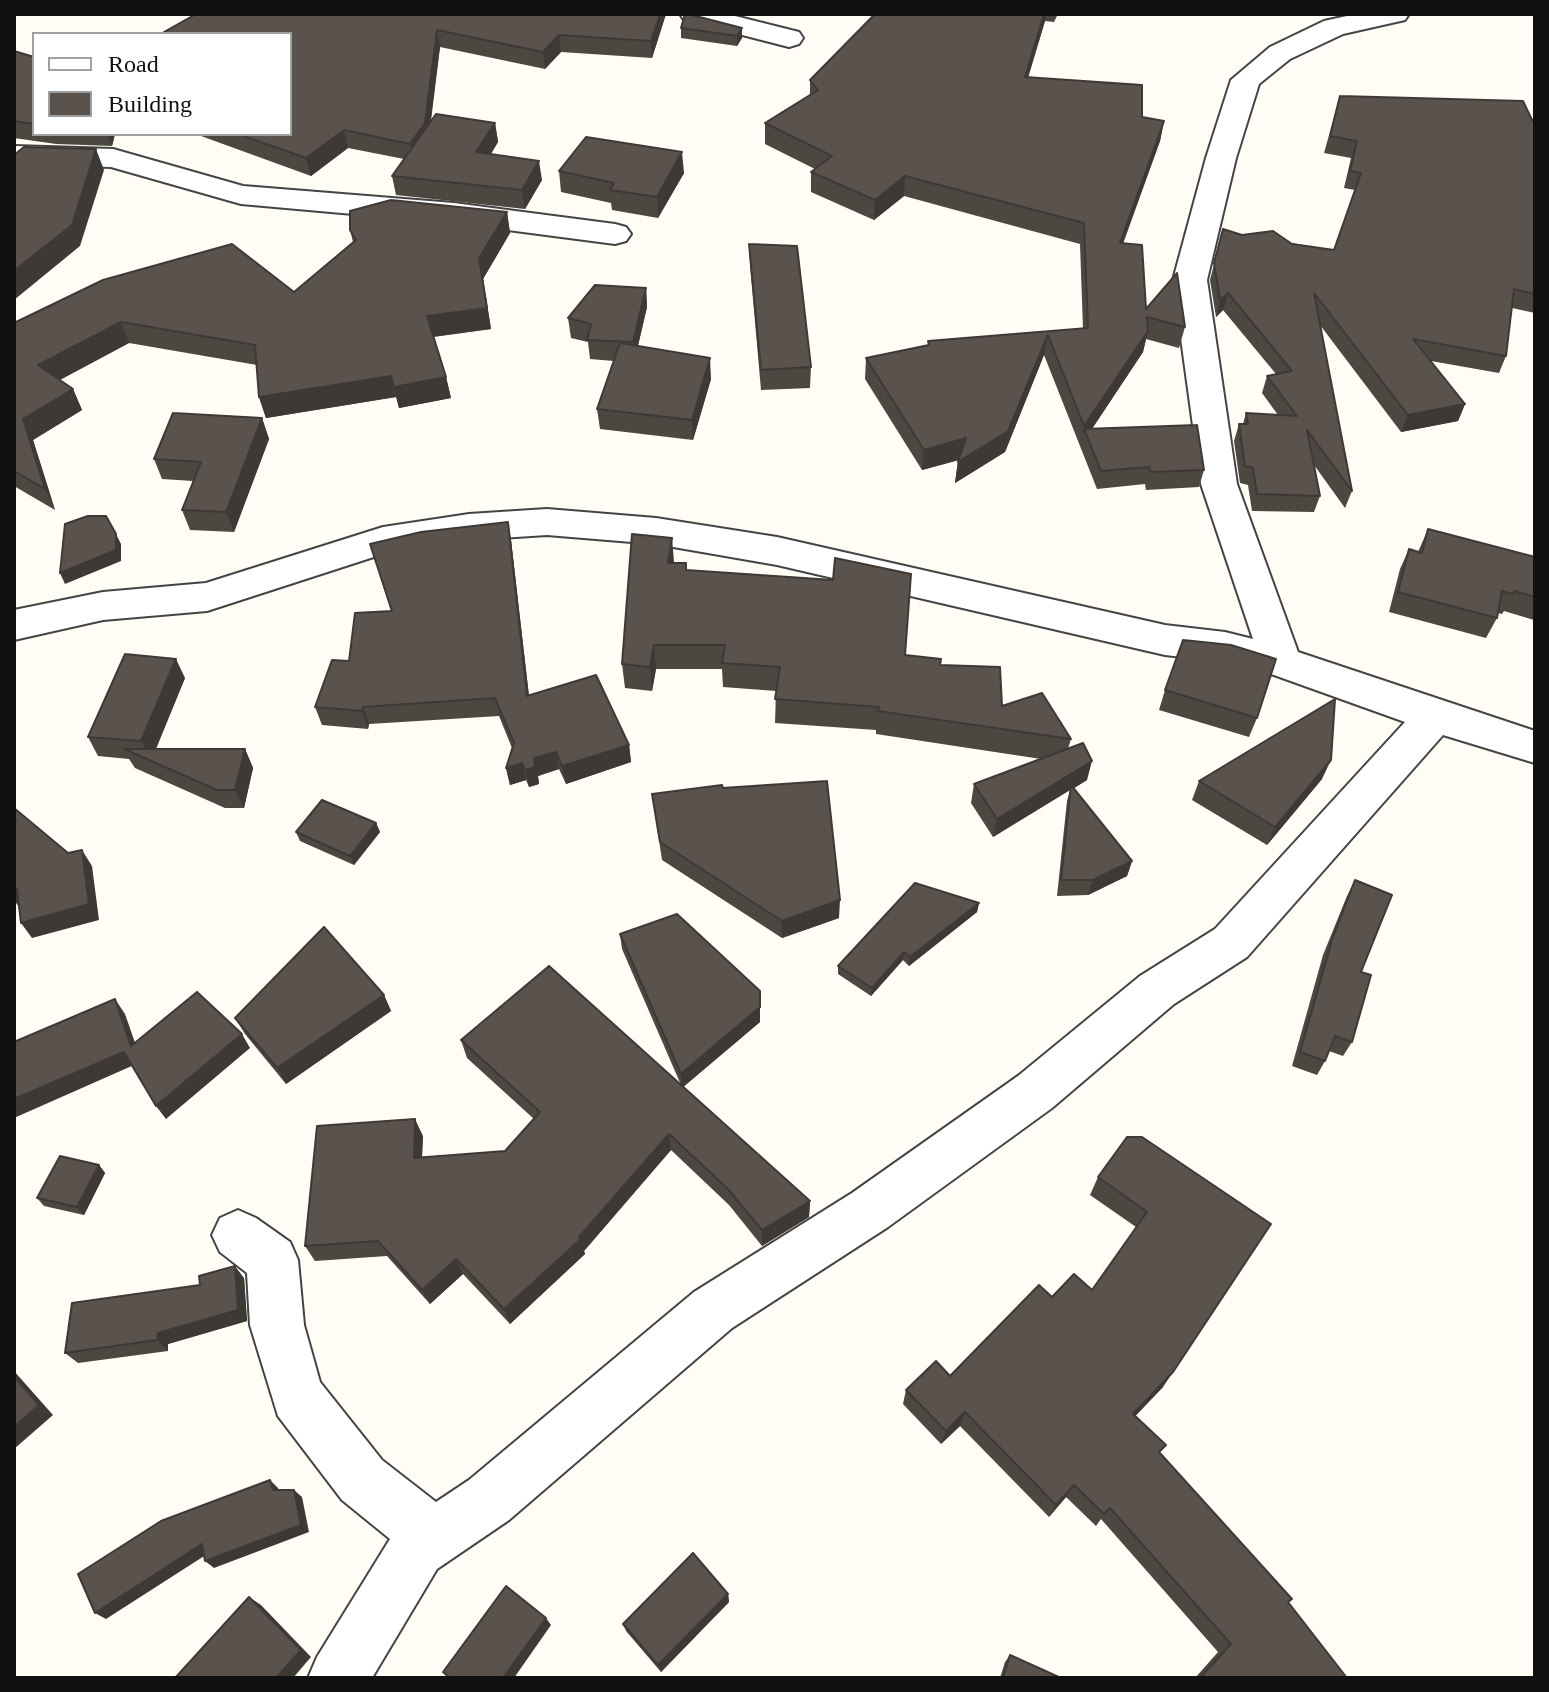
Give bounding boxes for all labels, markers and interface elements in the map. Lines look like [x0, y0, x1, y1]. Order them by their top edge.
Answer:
legend [32, 32, 292, 136]
text: Road [108, 51, 159, 77]
text: Building [108, 91, 192, 117]

